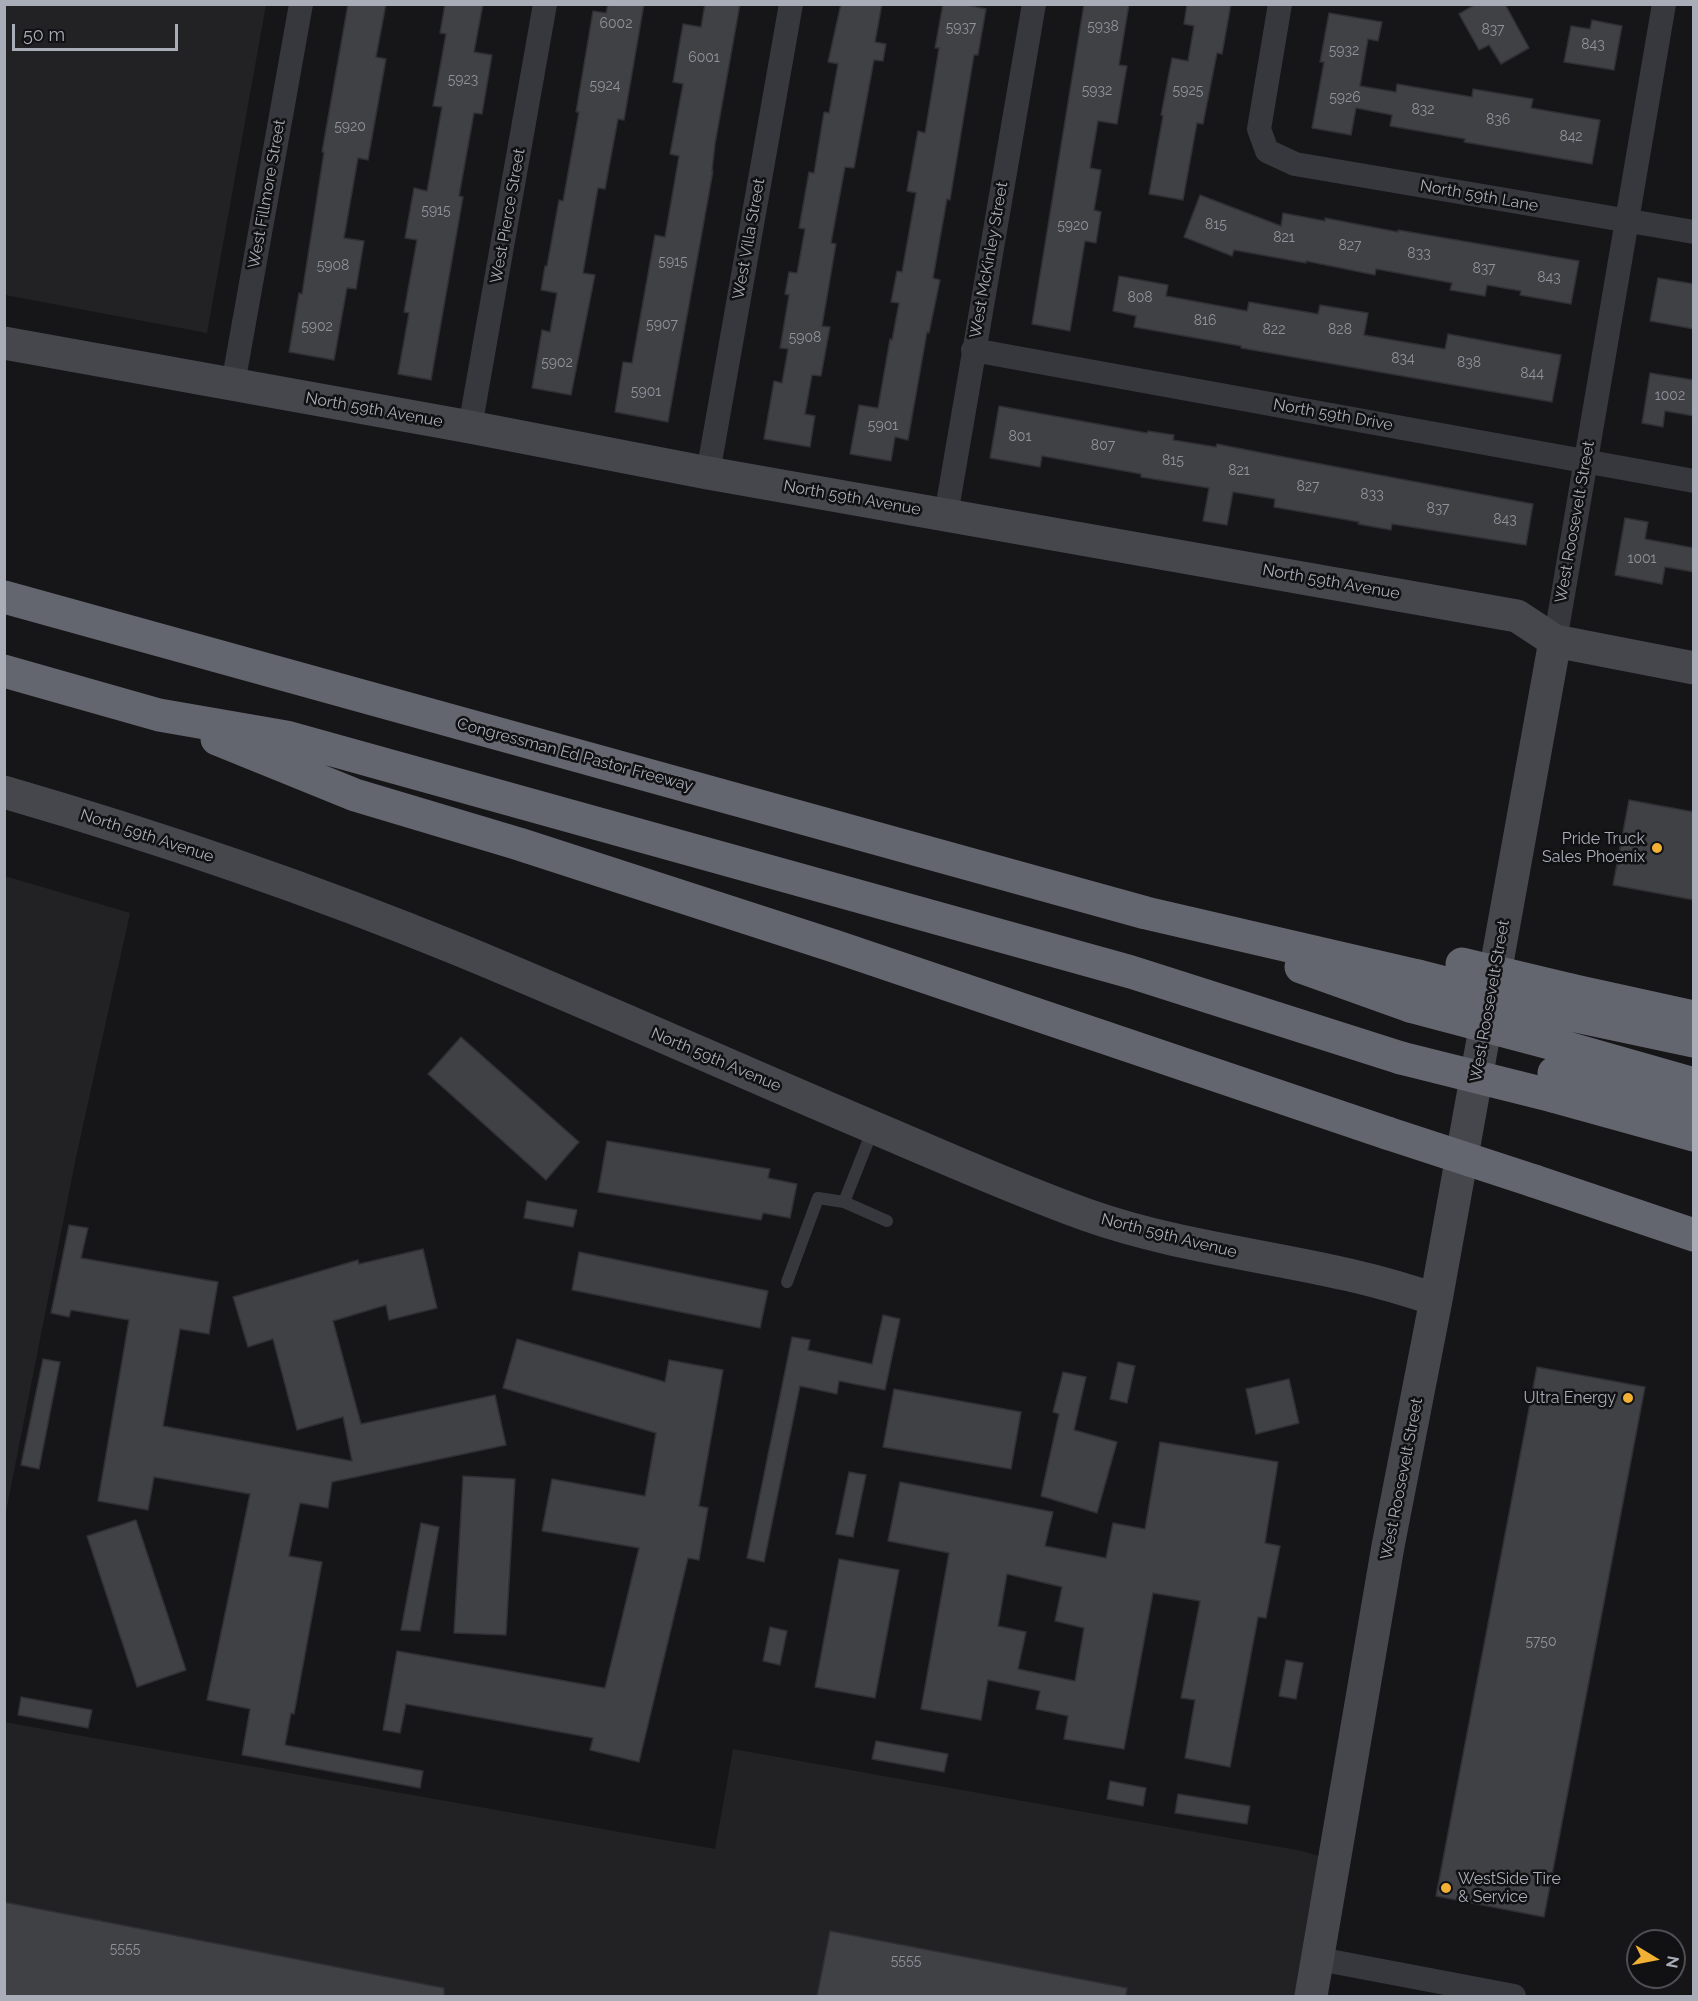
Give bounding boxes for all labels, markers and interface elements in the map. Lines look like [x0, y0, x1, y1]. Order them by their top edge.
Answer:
scale bar [15, 12, 182, 50]
house number: 6002 [600, 16, 632, 32]
house number: 5938 [1087, 19, 1119, 35]
house number: 5937 [946, 20, 976, 36]
house number: 837 [1481, 22, 1505, 38]
text: 50 m [23, 24, 65, 45]
house number: 843 [1581, 37, 1605, 53]
house number: 5932 [1329, 43, 1359, 59]
house number: 6001 [688, 50, 720, 66]
house number: 5923 [448, 72, 478, 88]
house number: 5924 [590, 78, 620, 94]
house number: 5932 [1082, 83, 1112, 99]
house number: 5925 [1173, 83, 1203, 99]
house number: 5926 [1329, 90, 1361, 106]
house number: 832 [1411, 102, 1435, 118]
house number: 836 [1486, 112, 1510, 128]
street label: West Fillmore Street [244, 118, 290, 270]
house number: 5920 [334, 119, 366, 135]
house number: 842 [1559, 129, 1583, 145]
street label: West Pierce Street [487, 147, 529, 285]
street label: North 59th Lane [1418, 176, 1540, 216]
street label: West Villa Street [729, 177, 769, 301]
street label: West McKinley Street [966, 180, 1012, 340]
house number: 5915 [421, 203, 451, 219]
house number: 815 [1205, 217, 1227, 233]
house number: 5920 [1057, 218, 1089, 234]
house number: 821 [1273, 230, 1295, 246]
house number: 827 [1338, 238, 1362, 254]
house number: 833 [1407, 246, 1431, 262]
house number: 5915 [658, 254, 688, 270]
house number: 5908 [317, 258, 349, 274]
house number: 837 [1472, 261, 1496, 277]
house number: 843 [1537, 270, 1561, 286]
house number: 808 [1127, 290, 1153, 306]
house number: 816 [1194, 313, 1216, 329]
house number: 5907 [646, 317, 678, 333]
house number: 5902 [301, 319, 333, 335]
house number: 822 [1263, 322, 1285, 338]
house number: 828 [1328, 322, 1352, 338]
house number: 5908 [789, 330, 821, 346]
house number: 834 [1391, 351, 1415, 367]
house number: 5902 [541, 355, 573, 371]
house number: 838 [1457, 355, 1481, 371]
house number: 844 [1520, 366, 1544, 382]
house number: 5901 [631, 384, 661, 400]
street label: North 59th Avenue [304, 388, 444, 432]
house number: 1002 [1655, 388, 1685, 404]
street label: North 59th Drive [1272, 395, 1394, 435]
house number: 5901 [868, 418, 898, 434]
house number: 801 [1009, 429, 1031, 445]
house number: 807 [1091, 438, 1115, 454]
street label: West Roosevelt Street [1551, 440, 1599, 604]
house number: 815 [1162, 453, 1184, 469]
house number: 821 [1228, 463, 1250, 479]
street label: North 59th Avenue [782, 476, 922, 520]
house number: 827 [1296, 479, 1320, 495]
house number: 833 [1360, 487, 1384, 503]
house number: 837 [1426, 501, 1450, 517]
house number: 843 [1493, 512, 1517, 528]
house number: 1001 [1627, 551, 1657, 567]
street label: North 59th Avenue [1261, 560, 1401, 604]
street label: Congressman Ed Pastor Freeway [455, 714, 695, 796]
street label: North 59th Avenue [78, 805, 216, 867]
place label: Pride Truck Sales Phoenix [1542, 829, 1645, 867]
marker: Pride Truck Sales Phoenix [1650, 841, 1664, 855]
street label: West Roosevelt Street [1466, 919, 1514, 1083]
street label: North 59th Avenue [648, 1024, 784, 1096]
street label: North 59th Avenue [1099, 1210, 1239, 1262]
place label: Ultra Energy [1524, 1388, 1616, 1408]
marker: Ultra Energy [1621, 1391, 1635, 1405]
street label: West Roosevelt Street [1377, 1397, 1427, 1561]
house number: 5750 [1525, 1634, 1557, 1650]
place label: WestSide Tire & Service [1458, 1869, 1561, 1907]
marker: WestSide Tire & Service [1439, 1881, 1453, 1895]
north arrow [1626, 1929, 1686, 1989]
house number: 5555 [110, 1941, 140, 1957]
house number: 5555 [891, 1953, 921, 1969]
text: N [1662, 1954, 1683, 1970]

